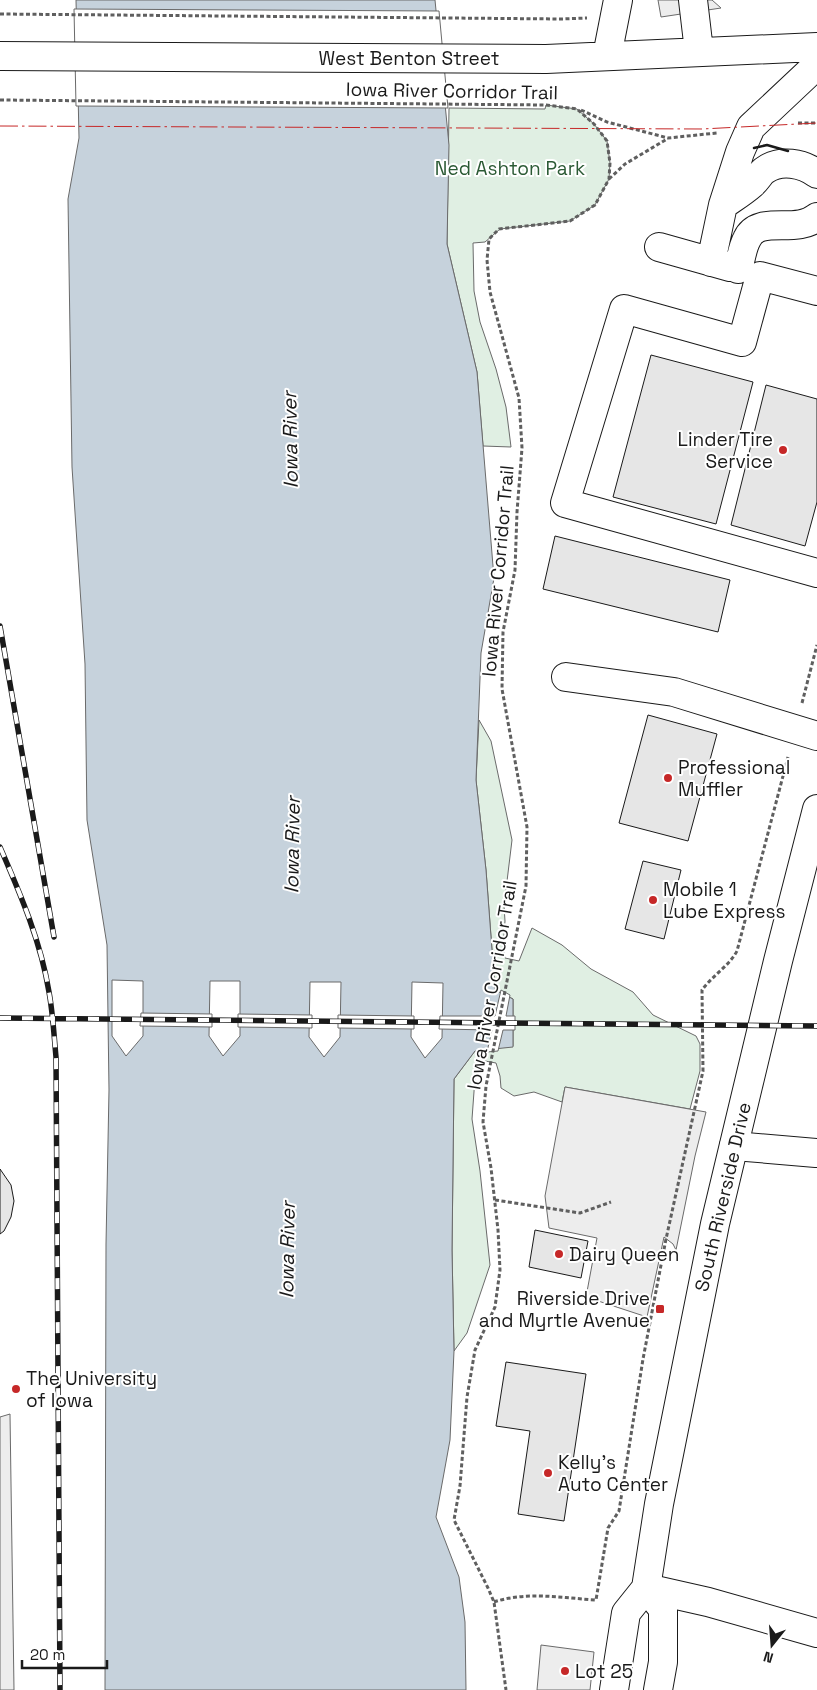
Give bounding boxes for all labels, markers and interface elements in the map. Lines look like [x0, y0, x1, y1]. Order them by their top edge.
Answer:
street label: West Benton Street [319, 46, 499, 71]
street label: Iowa River Corridor Trail [346, 77, 558, 105]
park label: Ned Ashton Park [435, 156, 585, 181]
water label: Iowa River [276, 389, 304, 489]
place label: Linder Tire Service [678, 427, 773, 474]
marker: Linder Tire Service [777, 444, 789, 456]
street label: Iowa River Corridor Trail [476, 464, 520, 678]
place label: Professional Muffler [678, 755, 790, 802]
marker: Professional Muffler [662, 772, 674, 784]
water label: Iowa River [278, 794, 306, 894]
place label: Mobile 1 Lube Express [663, 877, 786, 924]
street label: Iowa River Corridor Trail [461, 878, 523, 1092]
marker: Mobile 1 Lube Express [647, 894, 659, 906]
street label: South Riverside Drive [689, 1100, 757, 1294]
water label: Iowa River [273, 1199, 301, 1299]
place label: Dairy Queen [569, 1242, 679, 1267]
marker: Dairy Queen [553, 1248, 565, 1260]
place label: Riverside Drive and Myrtle Avenue [479, 1286, 650, 1333]
marker: Riverside Drive and Myrtle Avenue [654, 1303, 666, 1315]
place label: The University of Iowa [26, 1366, 157, 1413]
marker: The University of Iowa [10, 1383, 22, 1395]
place label: Kelly's Auto Center [558, 1450, 668, 1497]
marker: Kelly's Auto Center [542, 1467, 554, 1479]
north arrow [747, 1620, 797, 1670]
scale bar [22, 1638, 108, 1670]
text: 20 m [30, 1645, 65, 1664]
text: N [761, 1647, 775, 1667]
place label: Lot 25 [575, 1659, 633, 1684]
marker: Lot 25 [559, 1665, 571, 1677]

